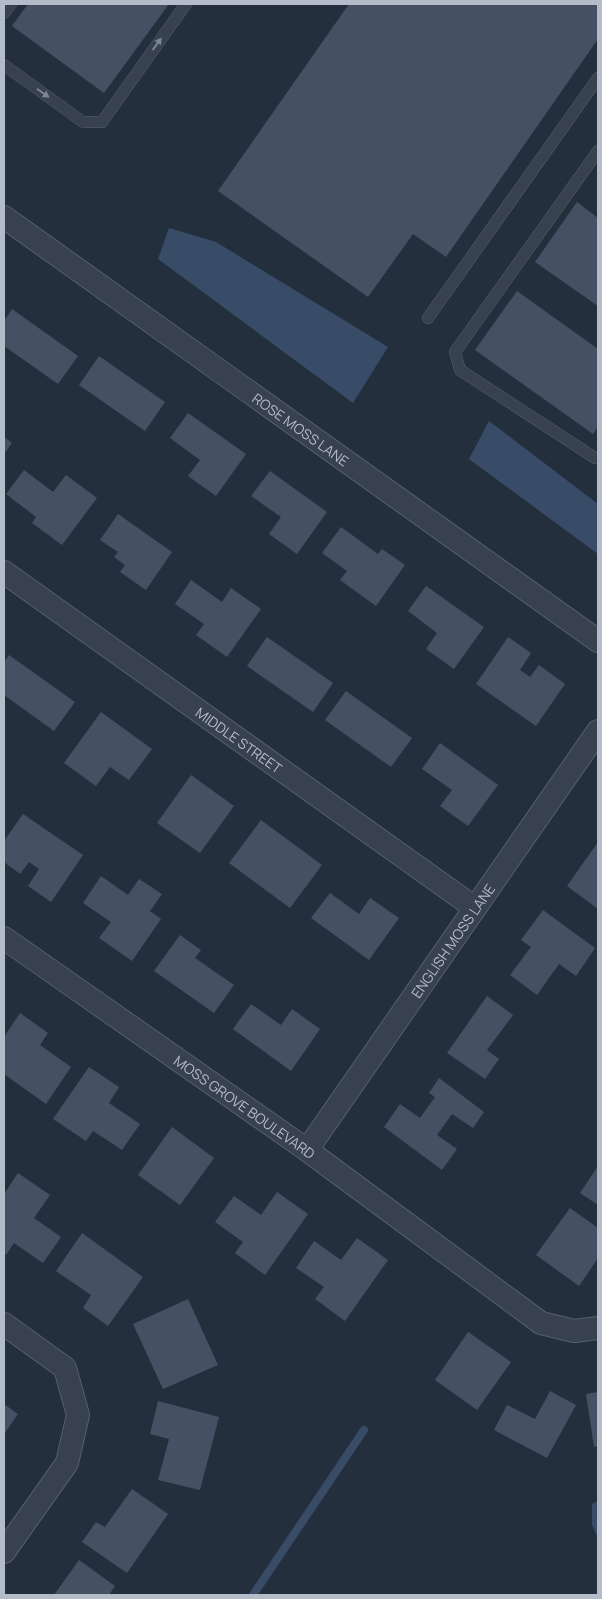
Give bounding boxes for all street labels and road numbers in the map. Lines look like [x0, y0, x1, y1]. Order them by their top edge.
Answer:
street label: ROSE MOSS LANE [249, 388, 353, 470]
street label: MIDDLE STREET [192, 702, 287, 778]
street label: ENGLISH MOSS LANE [406, 880, 499, 1001]
street label: MOSS GROVE BOULEVARD [171, 1051, 319, 1163]

